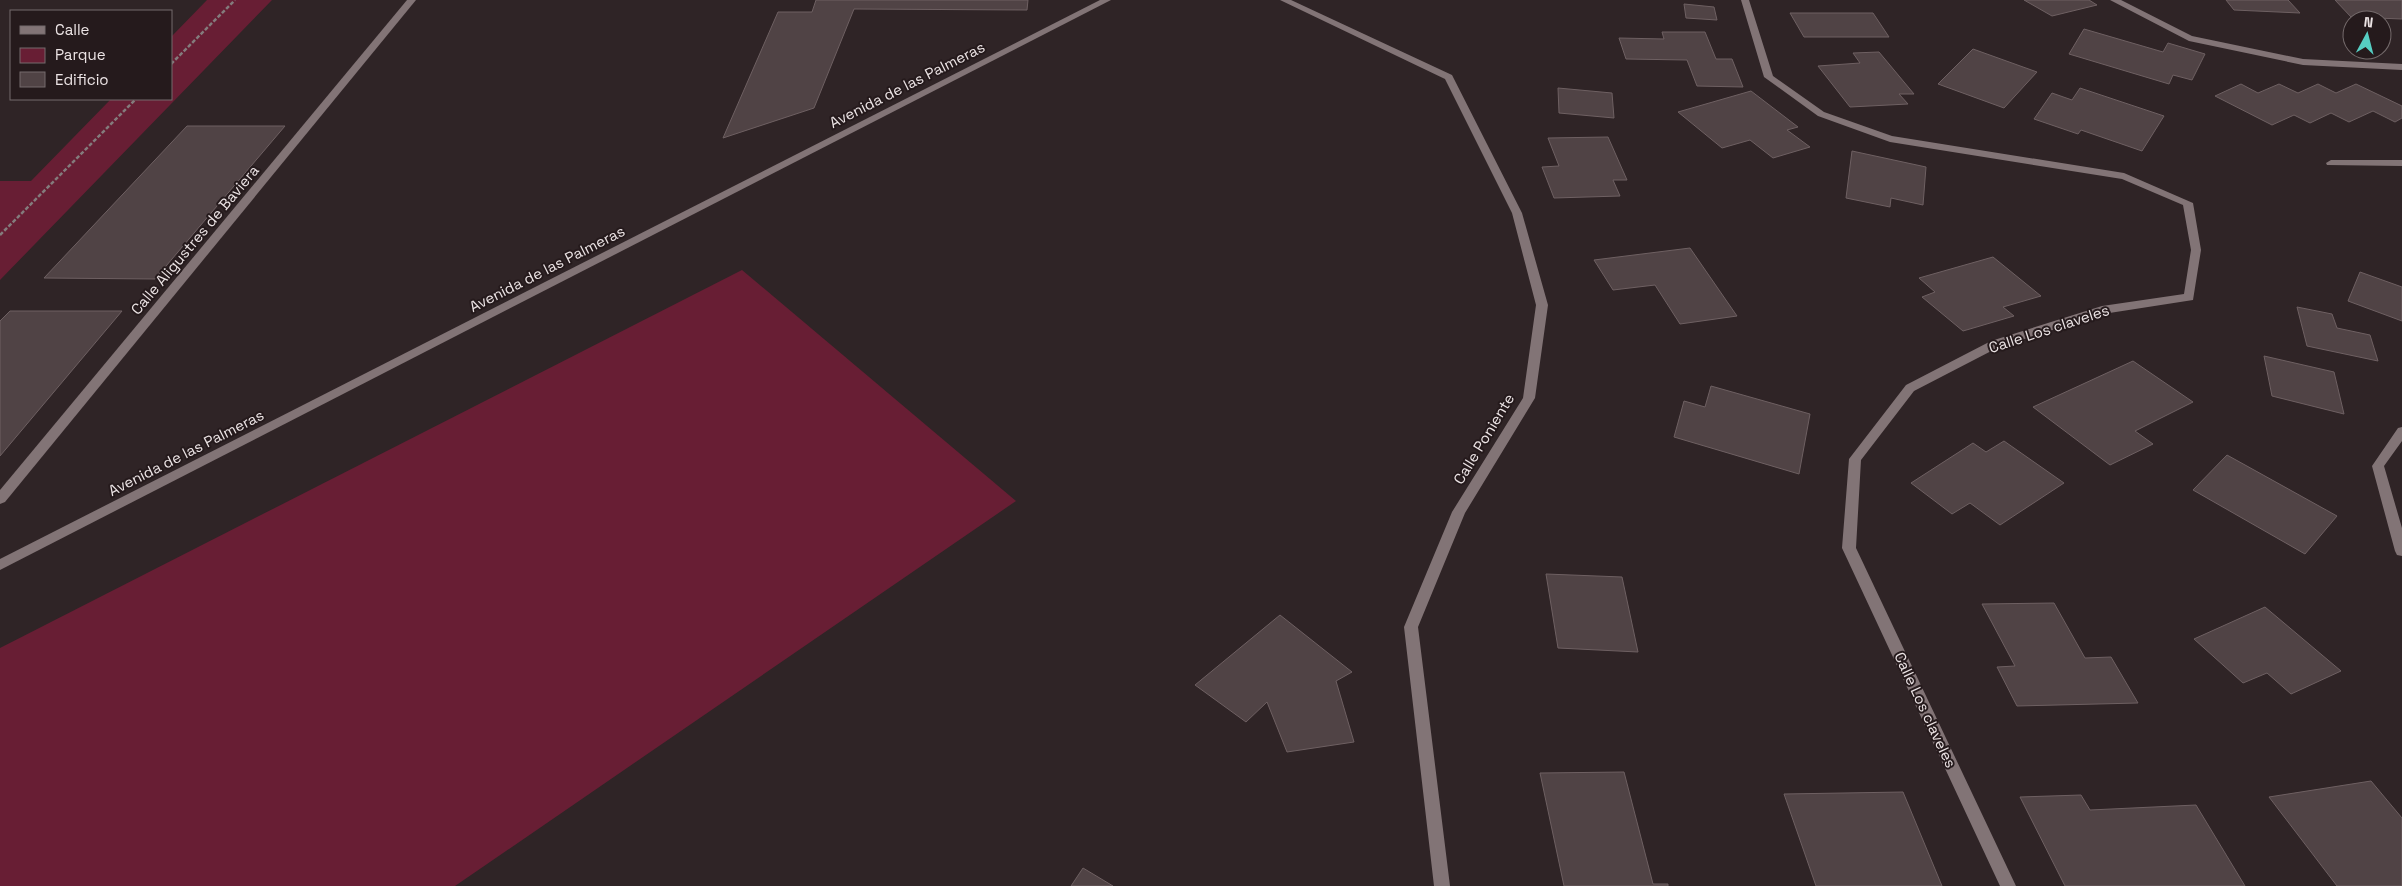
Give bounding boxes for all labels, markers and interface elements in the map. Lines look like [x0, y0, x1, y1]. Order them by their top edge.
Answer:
legend [10, 10, 172, 100]
north arrow [2342, 10, 2392, 60]
text: N [2363, 13, 2374, 32]
text: Calle [55, 20, 90, 39]
street label: Avenida de las Palmeras [826, 37, 988, 132]
text: Parque [55, 45, 106, 64]
text: Edificio [55, 70, 109, 89]
street label: Calle Aligustres de Baviera [126, 161, 263, 318]
street label: Avenida de las Palmeras [466, 221, 628, 316]
street label: Calle Los claveles [1986, 300, 2112, 357]
street label: Calle Poniente [1449, 390, 1518, 488]
street label: Avenida de las Palmeras [105, 405, 267, 500]
street label: Calle Los claveles [1890, 649, 1961, 771]

